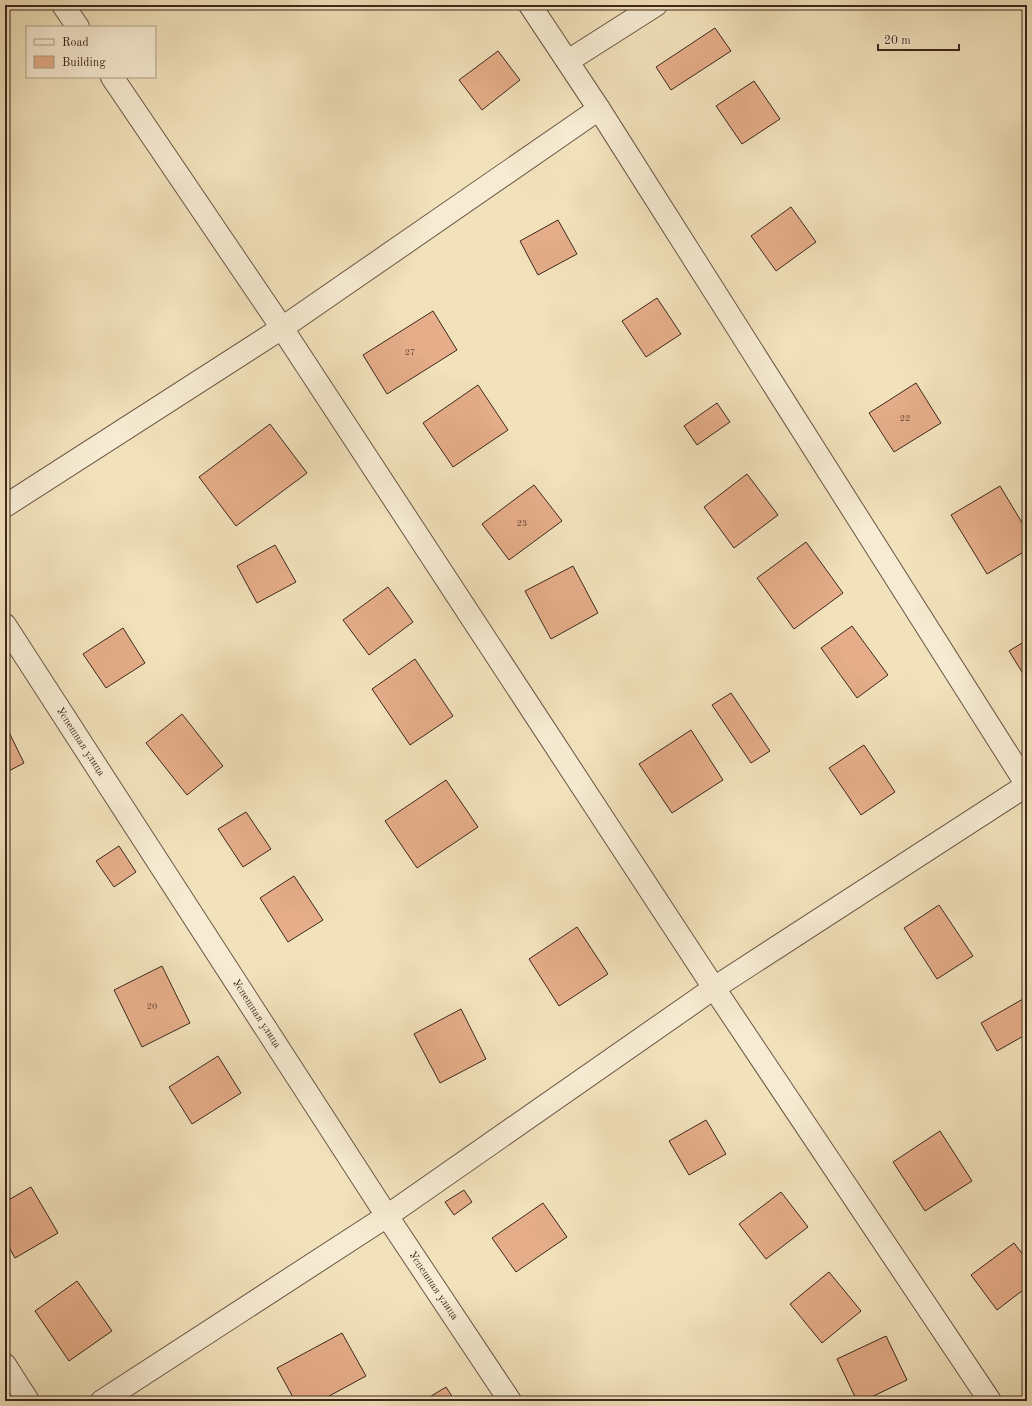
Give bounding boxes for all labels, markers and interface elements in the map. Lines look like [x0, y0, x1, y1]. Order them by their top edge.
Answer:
legend [26, 26, 156, 78]
scale bar [878, 26, 959, 52]
text: 20 m [884, 35, 911, 47]
text: Road [62, 37, 89, 49]
text: Building [62, 57, 106, 69]
house number: 27 [405, 348, 415, 357]
house number: 22 [900, 414, 910, 423]
house number: 23 [517, 519, 527, 528]
street label: Успешная улица [54, 706, 107, 779]
street label: Успешная улица [230, 978, 283, 1051]
house number: 20 [147, 1002, 157, 1011]
street label: Успешная улица [406, 1250, 460, 1323]

